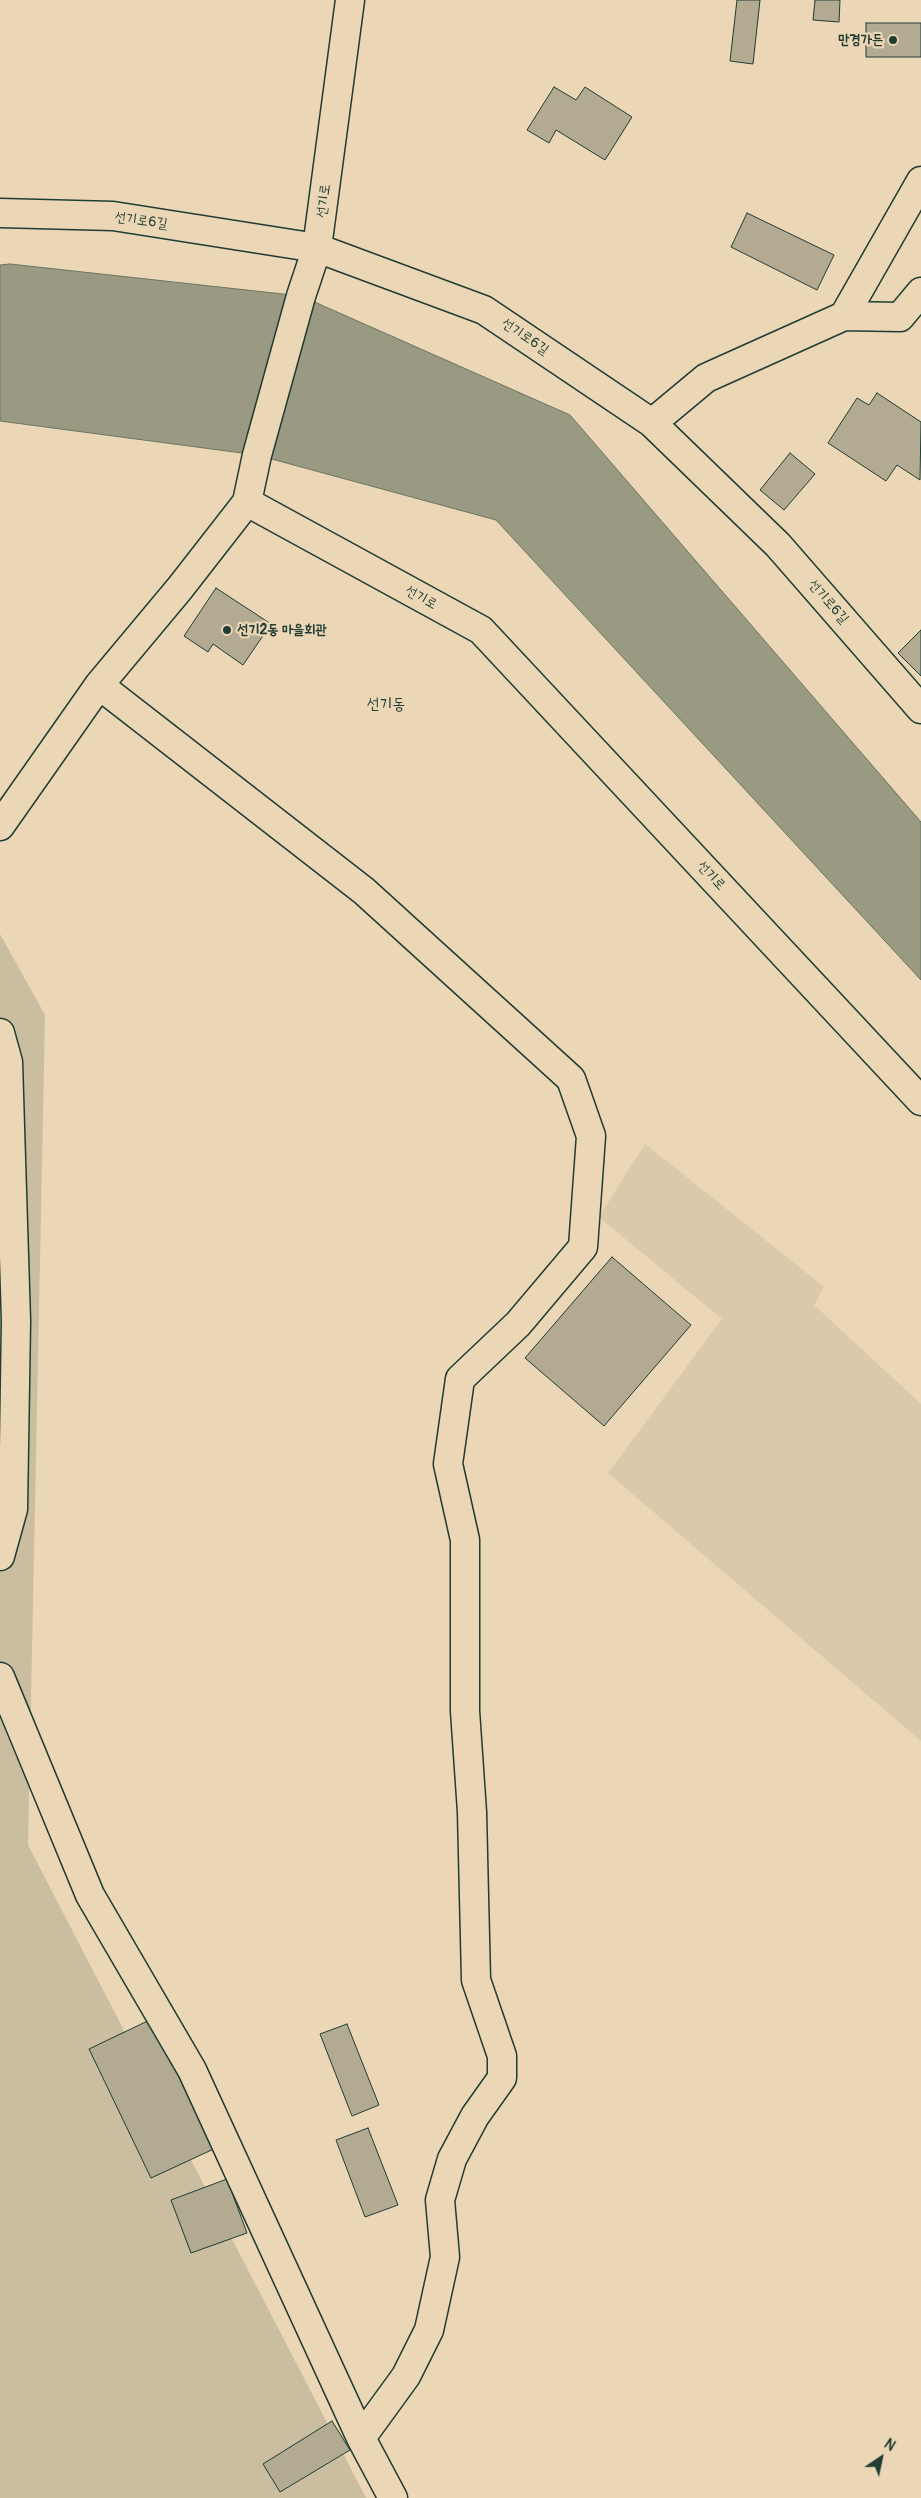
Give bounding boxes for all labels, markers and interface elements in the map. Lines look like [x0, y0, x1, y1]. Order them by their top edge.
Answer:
place label: 만경가든 [838, 32, 883, 48]
marker: 만경가든 [887, 34, 899, 46]
street label: 선기로 [314, 183, 334, 219]
street label: 선기로6길 [113, 209, 169, 233]
street label: 선기로6길 [498, 315, 552, 359]
street label: 선기로6길 [804, 576, 852, 628]
street label: 선기로 [402, 582, 440, 614]
place label: 선기2동 마을회관 [237, 622, 327, 638]
marker: 선기2동 마을회관 [221, 624, 233, 636]
district label: 선기동 [367, 695, 405, 715]
street label: 선기로 [693, 858, 729, 894]
north arrow [856, 2433, 906, 2483]
text: N [881, 2435, 898, 2455]

